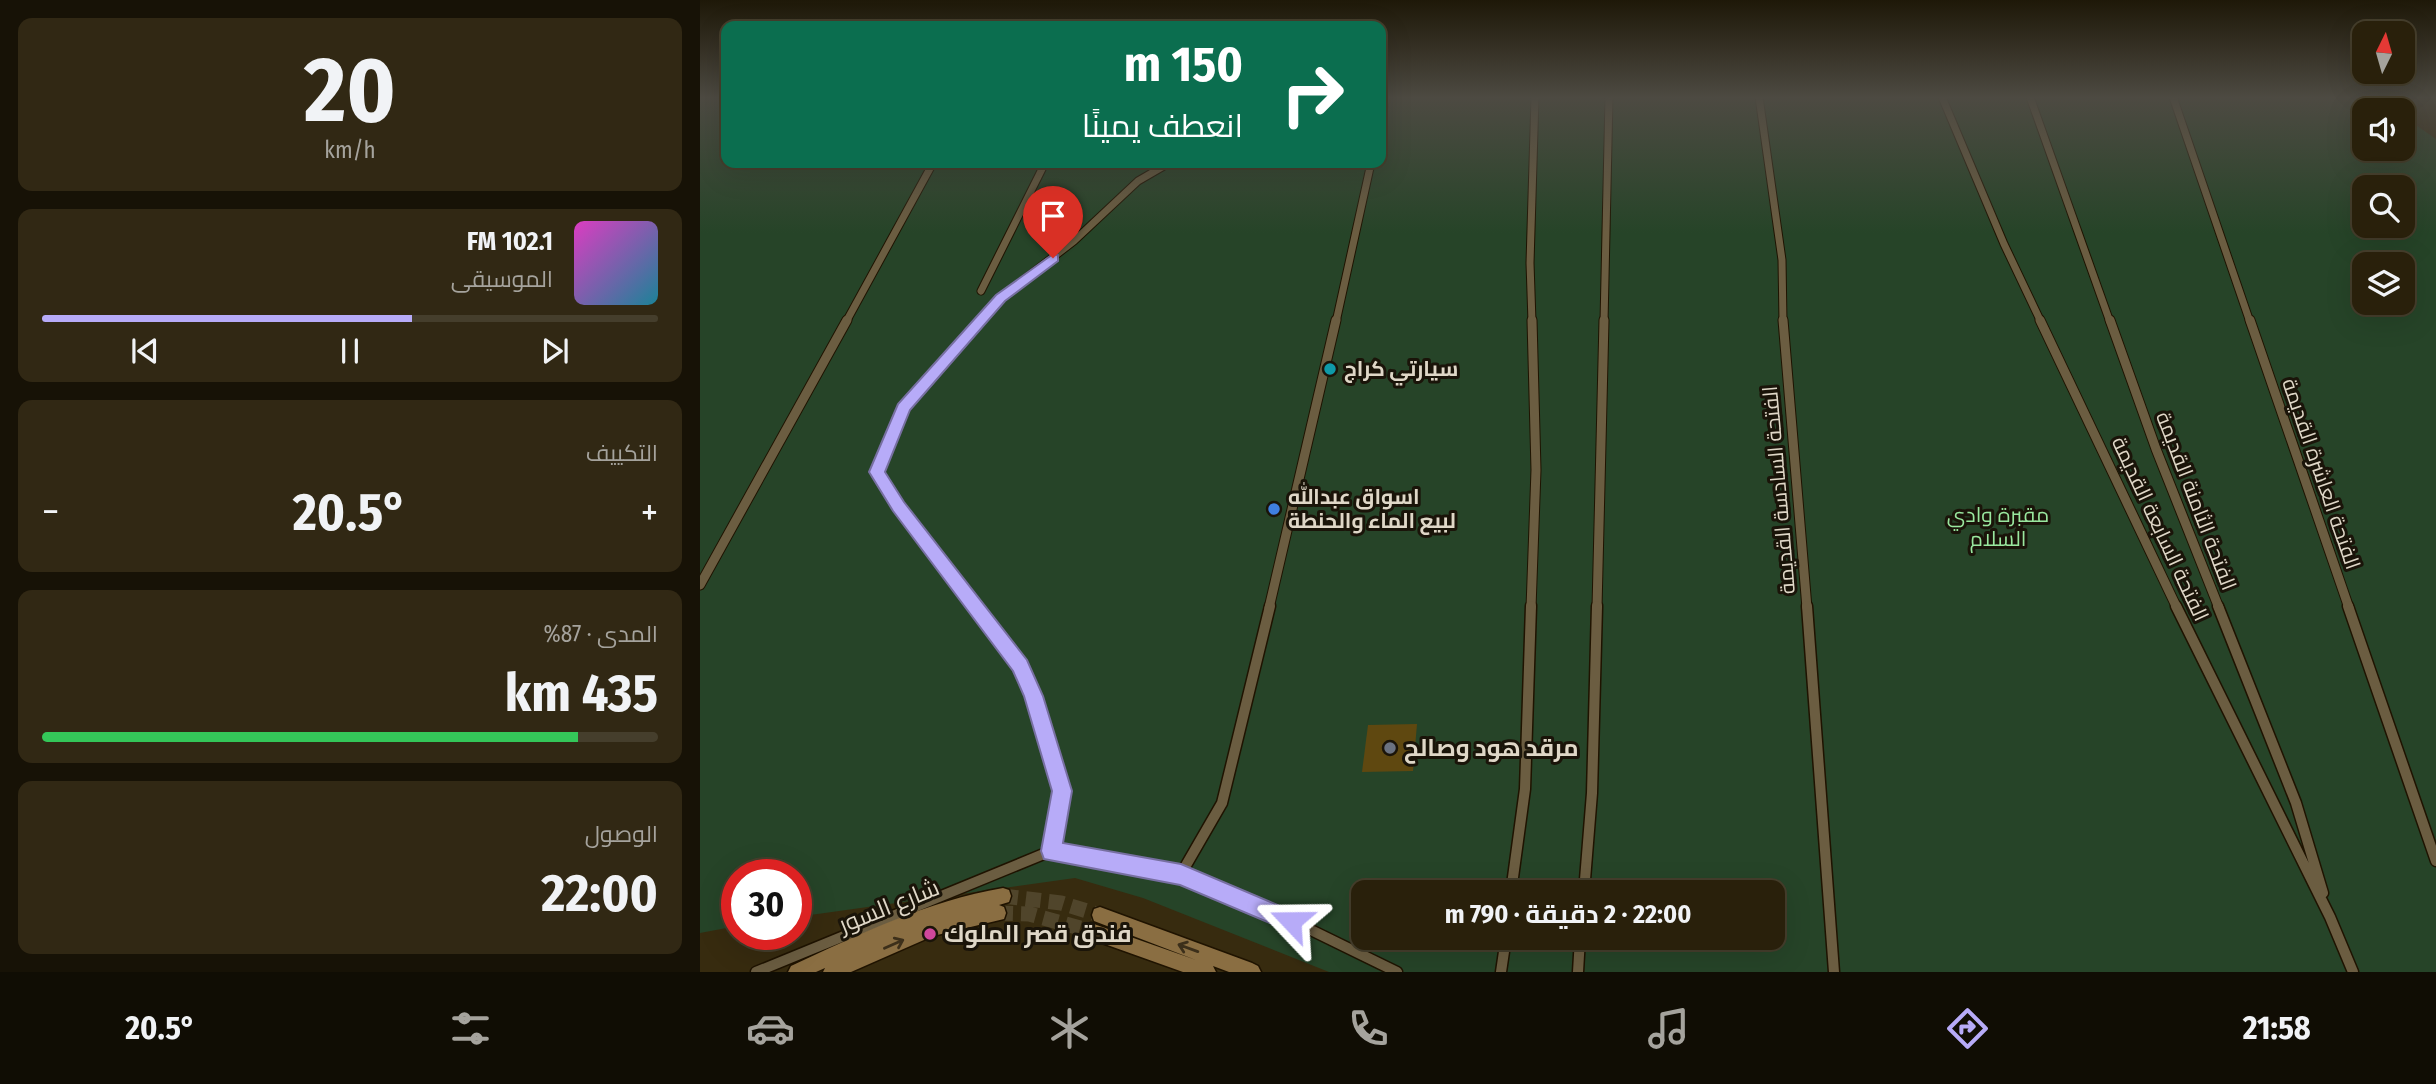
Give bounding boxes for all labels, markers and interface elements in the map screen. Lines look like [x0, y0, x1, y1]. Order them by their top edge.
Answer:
north arrow [2352, 21, 2415, 84]
map controls [2352, 21, 2415, 315]
text: 150 m [1124, 35, 1243, 94]
text: 20 [304, 36, 396, 145]
icon: right [1267, 49, 1358, 140]
button: sound [2352, 98, 2415, 161]
text: انعطف يمينًا [1082, 107, 1243, 145]
text: km/h [324, 136, 376, 164]
button: search [2352, 175, 2415, 238]
pin [1023, 186, 1083, 258]
icon: arrive [1034, 197, 1072, 235]
text: 102.1 FM [467, 226, 553, 257]
button: layers [2352, 252, 2415, 315]
text: الموسيقى [451, 265, 553, 293]
icon: previous [126, 332, 164, 370]
icon: pause [331, 332, 369, 370]
icon: next [536, 332, 574, 370]
place label: سيارتي كراج [1344, 356, 1458, 386]
marker: سيارتي كراج [1322, 361, 1338, 377]
street label: الفتحة العاشرة القديمة [2276, 375, 2366, 573]
street label: الفتحة السادسة القديمة [1757, 385, 1801, 595]
street label: الفتحة الثامنة القديمة [2150, 408, 2242, 594]
street label: الفتحة السابعة القديمة [2106, 433, 2214, 625]
text: التكييف [586, 439, 658, 467]
text: 20.5° [293, 481, 407, 544]
place label: اسواق عبدالله لبيع الماء والحنطة [1288, 482, 1456, 535]
text: − [42, 489, 59, 535]
text: + [641, 489, 658, 535]
marker: اسواق عبدالله لبيع الماء والحنطة [1266, 501, 1282, 517]
park label: مقبرة وادي السلام [1947, 502, 2049, 553]
text: المدى · 87% [544, 620, 658, 648]
text: 435 km [505, 662, 658, 725]
place label: مرقد هود وصالح [1404, 734, 1579, 764]
marker: مرقد هود وصالح [1382, 740, 1398, 756]
text: الوصول [585, 820, 658, 848]
speed limit sign: 30 [721, 859, 812, 950]
text: 22:00 [541, 862, 658, 925]
street label: شارع السور [833, 873, 944, 941]
position arrow [1254, 884, 1328, 958]
text: 22:00 · 2 دقيقة · 790 m [1445, 899, 1691, 930]
place label: فندق قصر الملوك [944, 920, 1132, 948]
marker: فندق قصر الملوك [922, 926, 938, 942]
one-way arrow [883, 937, 904, 950]
one-way arrow [1177, 940, 1199, 953]
icon: filters [446, 1004, 495, 1053]
icon: car [746, 1004, 795, 1053]
icon: climate [1045, 1004, 1094, 1053]
icon: phone [1344, 1004, 1393, 1053]
icon: music [1644, 1004, 1693, 1053]
icon: directions [1943, 1004, 1992, 1053]
text: 20.5° [125, 1009, 196, 1047]
text: 21:58 [2243, 1009, 2311, 1047]

